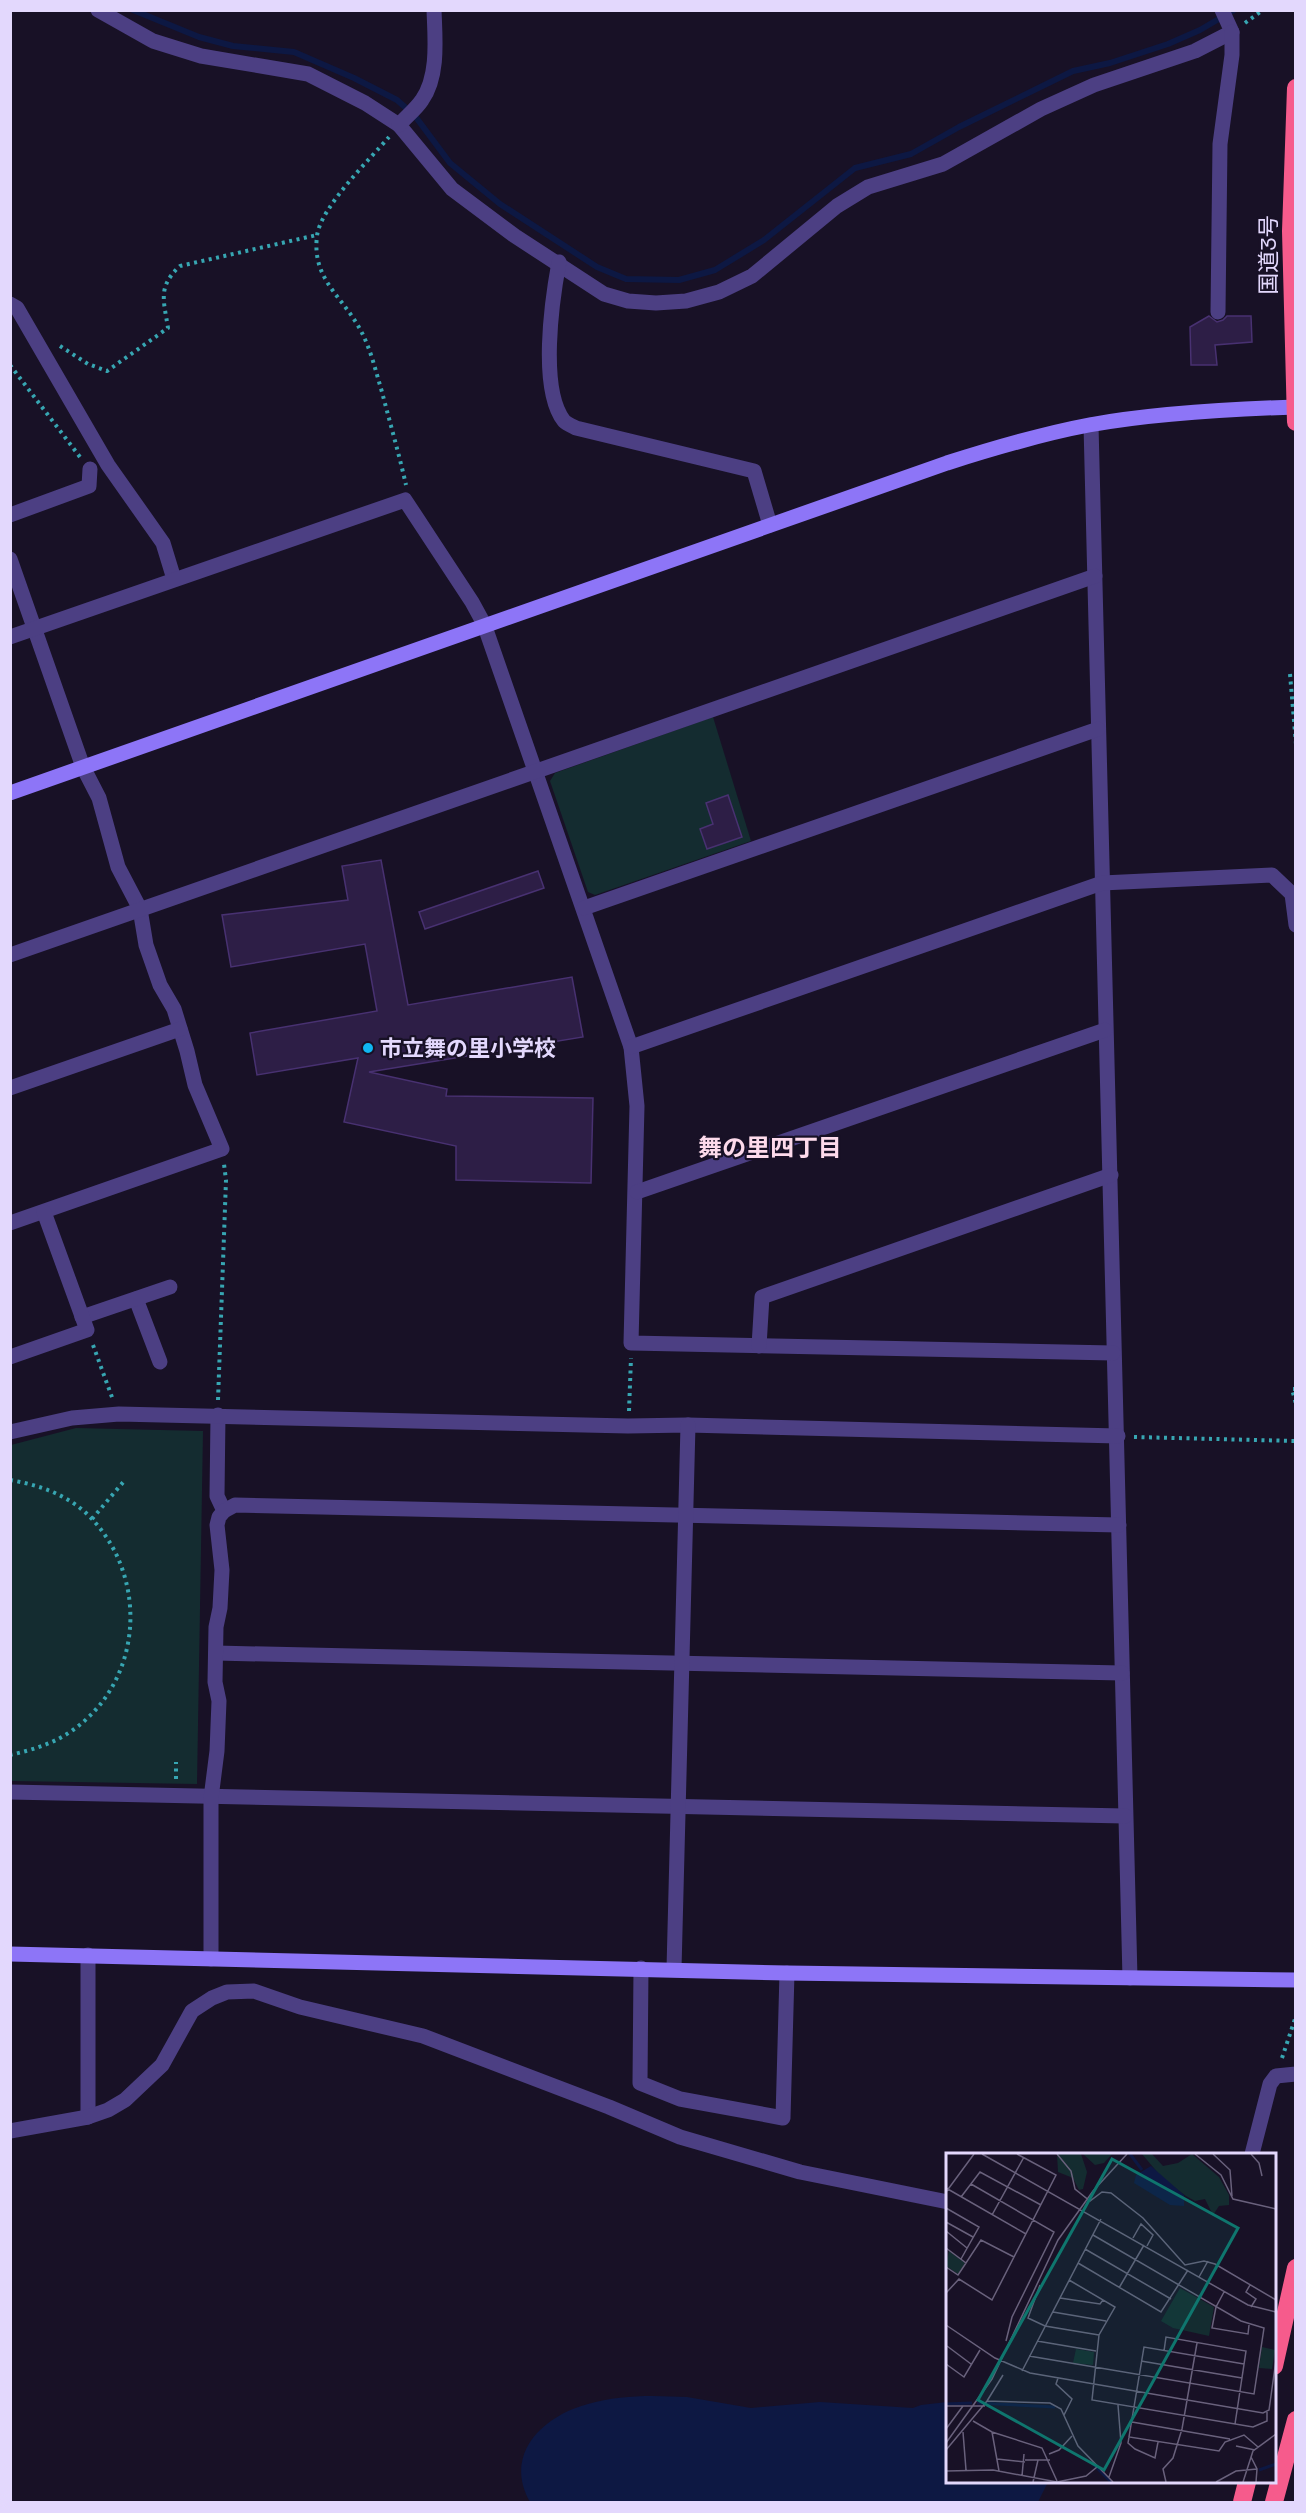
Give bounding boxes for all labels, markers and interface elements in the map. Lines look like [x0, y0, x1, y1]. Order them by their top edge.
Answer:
street label: 国道3号 [1254, 215, 1282, 295]
place label: 市立舞の里小学校 [380, 1034, 556, 1062]
marker: 市立舞の里小学校 [361, 1041, 375, 1055]
district label: 舞の里四丁目 [698, 1132, 842, 1163]
inset map [946, 2153, 1276, 2483]

